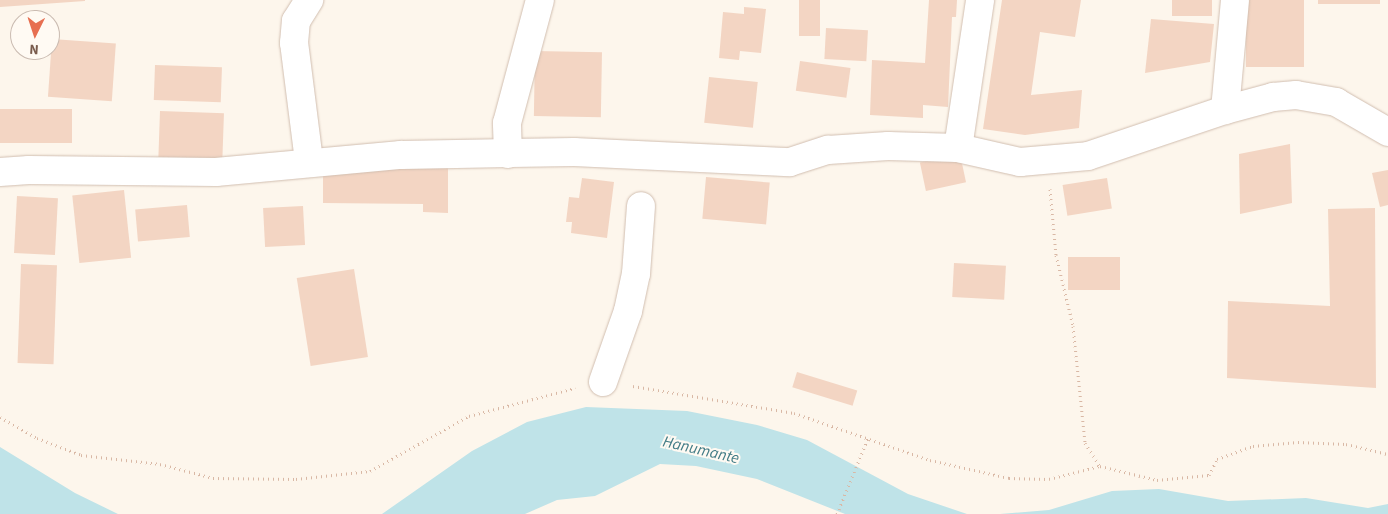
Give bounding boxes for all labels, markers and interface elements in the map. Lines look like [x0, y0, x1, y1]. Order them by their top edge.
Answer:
north arrow [10, 10, 60, 60]
text: N [29, 39, 39, 59]
water label: Hanumante [661, 432, 741, 468]

